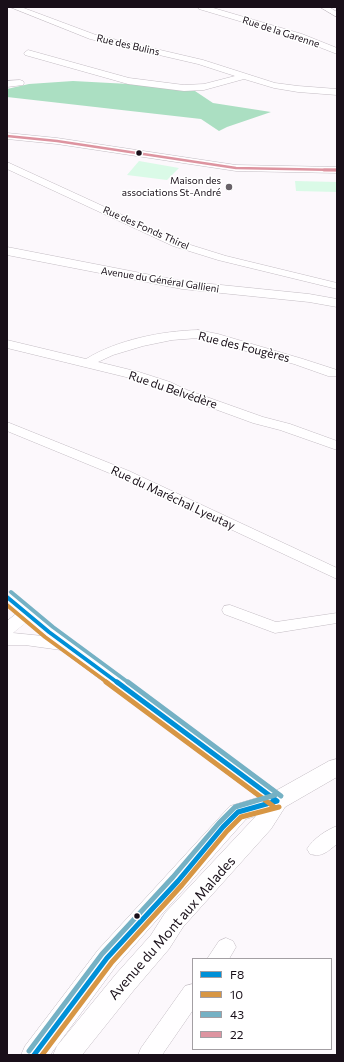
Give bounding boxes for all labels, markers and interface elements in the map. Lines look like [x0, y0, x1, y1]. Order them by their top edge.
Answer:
street label: Rue de la Garenne [241, 14, 321, 50]
street label: Rue des Bulins [95, 32, 161, 58]
unlabelled marker [134, 148, 144, 158]
place label: Maison des associations St-André [122, 175, 221, 198]
marker: Maison des associations St-André [224, 182, 234, 192]
street label: Rue des Fonds Thirel [101, 204, 191, 252]
street label: Avenue du Général Gallieni [100, 265, 220, 295]
street label: Rue des Fougères [197, 329, 291, 365]
street label: Rue du Belvédère [127, 368, 219, 412]
street label: Rue du Maréchal Lyeutay [109, 463, 237, 533]
street label: Avenue du Mont aux Malades [105, 853, 239, 1003]
unlabelled marker [132, 911, 142, 921]
legend [192, 958, 332, 1050]
text: F8 [230, 967, 244, 981]
text: 10 [230, 987, 243, 1001]
text: 43 [230, 1007, 244, 1021]
text: 22 [230, 1027, 243, 1041]

